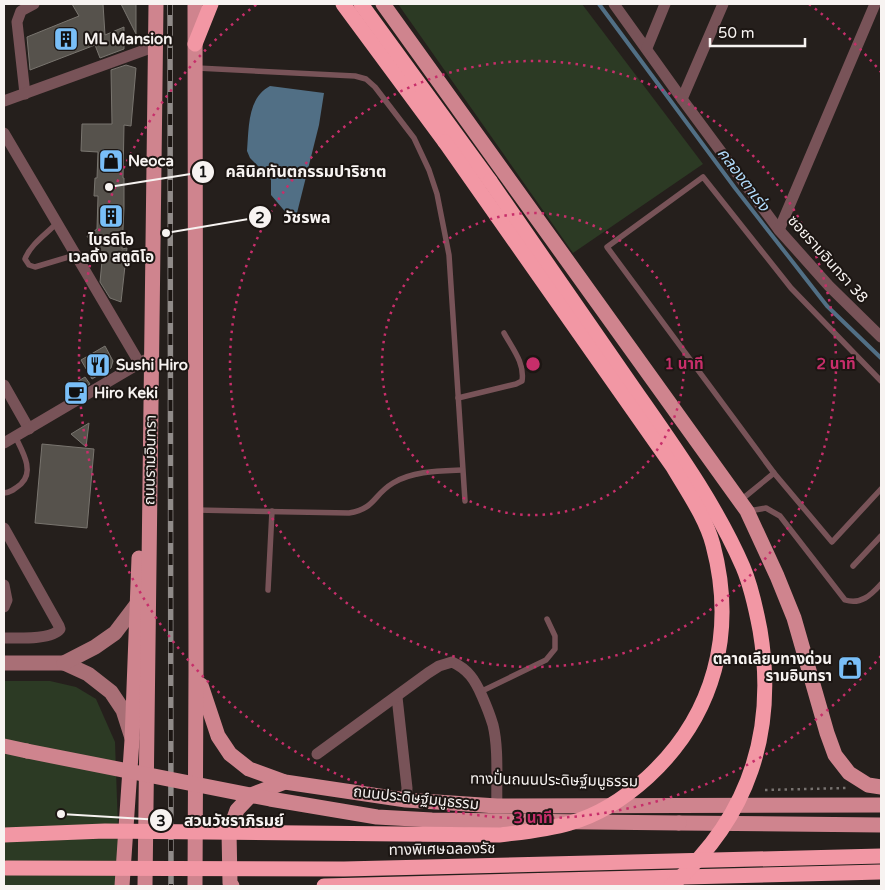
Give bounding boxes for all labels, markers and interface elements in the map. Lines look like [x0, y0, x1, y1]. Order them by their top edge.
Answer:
scale bar [710, 15, 805, 47]
text: 50 m [718, 24, 755, 42]
building icon: ML Mansion [53, 26, 79, 52]
place label: ML Mansion [84, 30, 172, 48]
water label: คลองตาเร่ง [713, 144, 774, 216]
shop icon: Neoca [98, 148, 124, 174]
place label: Neoca [128, 152, 174, 170]
callout: คลินิคทันตกรรมปาริชาต [191, 156, 397, 187]
text: คลินิคทันตกรรมปาริชาต [225, 162, 387, 182]
text: 1 [198, 163, 208, 181]
callout: วัชรพล [248, 202, 340, 233]
building icon: ไบรดิโอ เวลดิ้ง สตูดิโอ [98, 203, 124, 229]
text: วัชรพล [283, 208, 331, 228]
text: 2 [255, 209, 265, 227]
street label: ซอยรามอินทรา 38 [784, 212, 872, 306]
place label: ไบรดิโอ เวลดิ้ง สตูดิโอ [68, 231, 154, 267]
restaurant icon: Sushi Hiro [85, 352, 111, 378]
centre of rings [524, 355, 542, 373]
text: 1 นาที [664, 355, 704, 373]
text: 2 นาที [816, 355, 856, 373]
place label: Sushi Hiro [116, 356, 188, 374]
cafe icon: Hiro Keki [63, 380, 89, 406]
place label: Hiro Keki [94, 384, 158, 402]
street label: ถนนรามอินทรา [140, 415, 160, 505]
place label: ตลาดเลียบทางด่วน รามอินทรา [713, 650, 832, 685]
shop icon: ตลาดเลียบทางด่วน รามอินทรา [837, 655, 863, 681]
street label: ทางปั่นถนนประดิษฐ์มนูธรรม [470, 768, 638, 790]
street label: ถนนประดิษฐ์มนูธรรม [352, 782, 480, 814]
callout: สวนวัชราภิรมย์ [149, 805, 294, 836]
text: 3 นาที [513, 809, 553, 827]
text: สวนวัชราภิรมย์ [184, 811, 284, 831]
text: 3 [156, 812, 166, 830]
street label: ทางพิเศษฉลองรัช [388, 839, 496, 859]

